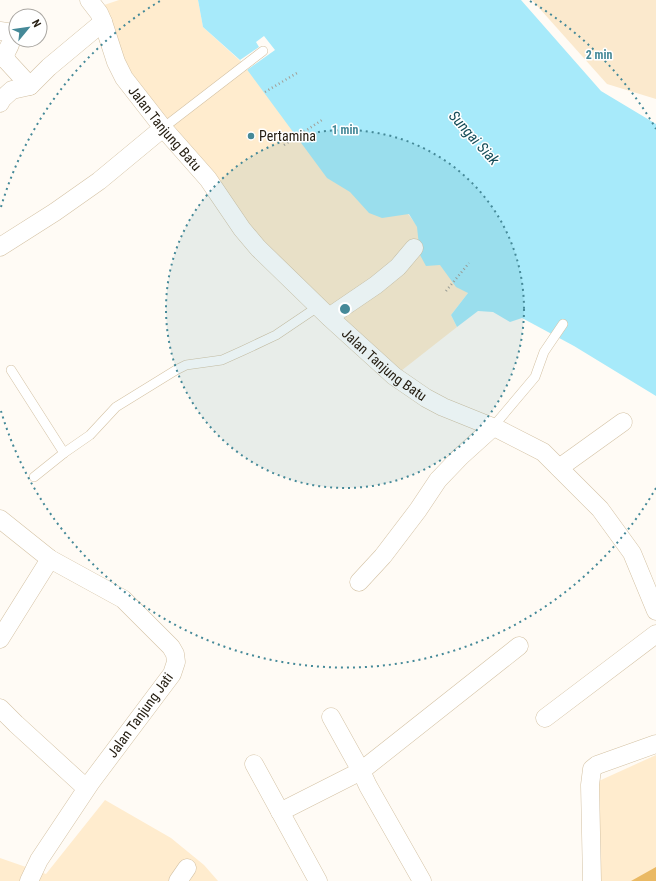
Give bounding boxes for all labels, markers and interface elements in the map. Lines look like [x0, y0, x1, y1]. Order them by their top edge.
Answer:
north arrow [8, 8, 48, 48]
text: N [29, 17, 44, 30]
text: 2 min [586, 48, 612, 62]
street label: Jalan Tanjung Batu [125, 83, 205, 174]
water label: Sungai Siak [445, 107, 503, 169]
text: 1 min [332, 123, 358, 137]
place label: Pertamina [259, 128, 316, 144]
marker: Pertamina [246, 131, 256, 141]
centre of rings [338, 302, 352, 316]
street label: Jalan Tanjung Batu [339, 325, 430, 404]
street label: Jalan Tanjung Jati [104, 670, 176, 760]

